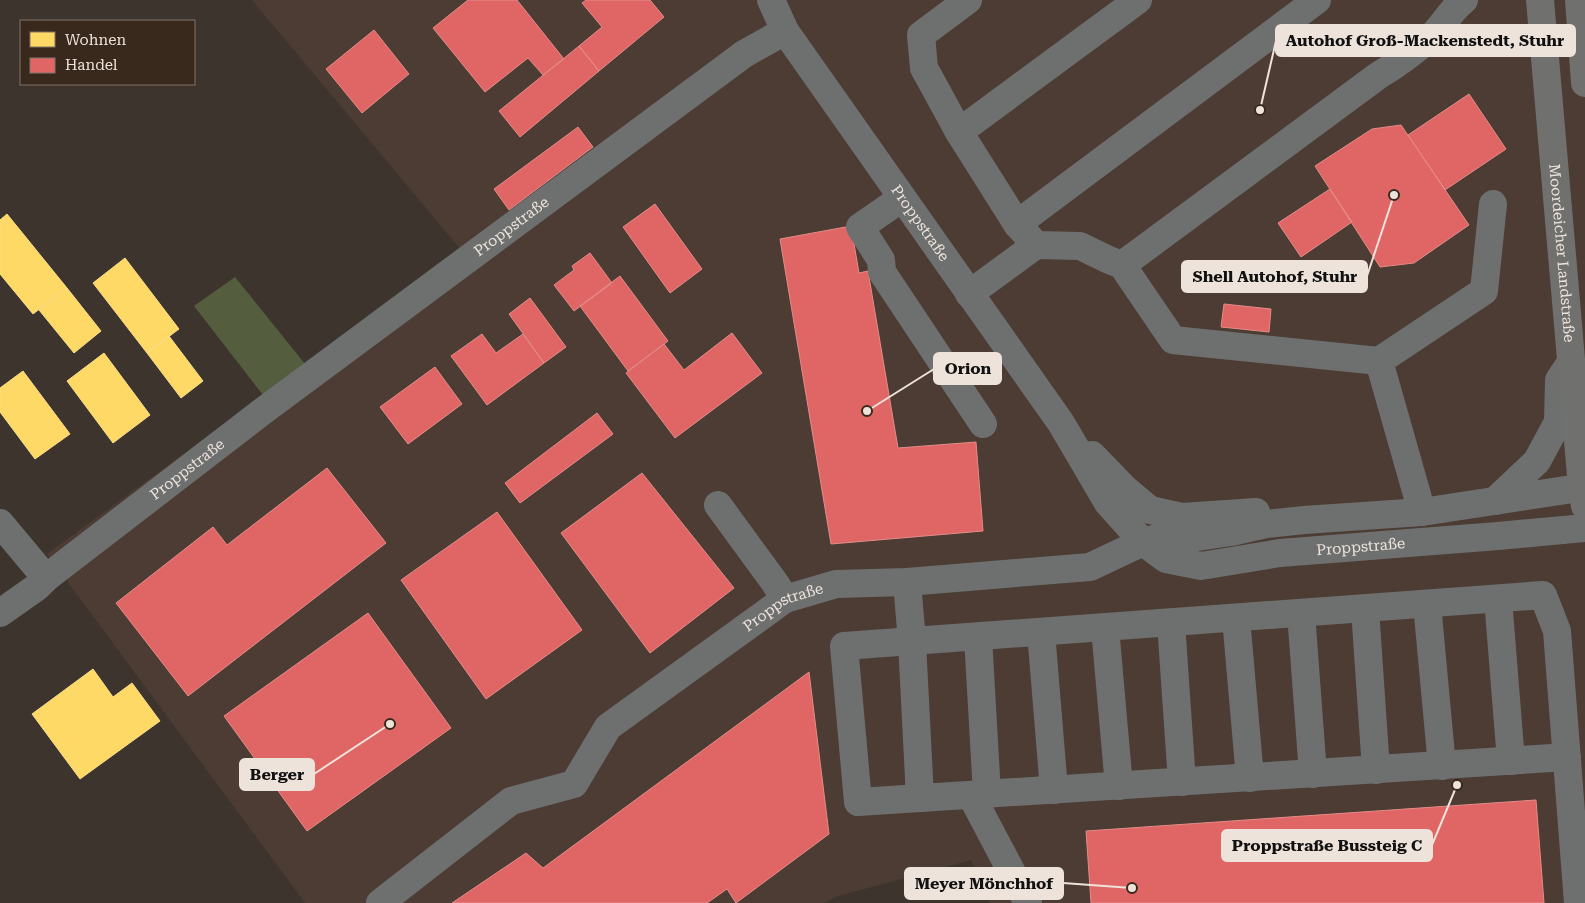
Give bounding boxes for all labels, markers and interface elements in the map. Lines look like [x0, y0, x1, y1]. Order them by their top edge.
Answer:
legend [20, 20, 195, 85]
callout: Autohof Groß-Mackenstedt, Stuhr [1276, 25, 1575, 56]
text: Wohnen [65, 31, 126, 49]
text: Autohof Groß-Mackenstedt, Stuhr [1286, 31, 1564, 50]
text: Handel [65, 56, 118, 74]
street label: Moordeicher Landstraße [1545, 163, 1578, 343]
street label: Proppstraße [887, 182, 953, 265]
street label: Proppstraße [470, 193, 553, 260]
callout: Shell Autohof, Stuhr [1182, 261, 1367, 292]
text: Shell Autohof, Stuhr [1193, 267, 1357, 286]
callout: Orion [934, 353, 1001, 384]
text: Orion [945, 359, 992, 378]
street label: Proppstraße [147, 435, 228, 504]
street label: Proppstraße [1316, 534, 1406, 559]
street label: Proppstraße [740, 579, 825, 635]
callout: Berger [240, 759, 314, 790]
text: Berger [250, 765, 304, 784]
callout: Proppstraße Bussteig C [1222, 830, 1432, 861]
text: Proppstraße Bussteig C [1232, 836, 1422, 855]
callout: Meyer Mönchhof [905, 868, 1063, 899]
text: Meyer Mönchhof [915, 874, 1054, 893]

